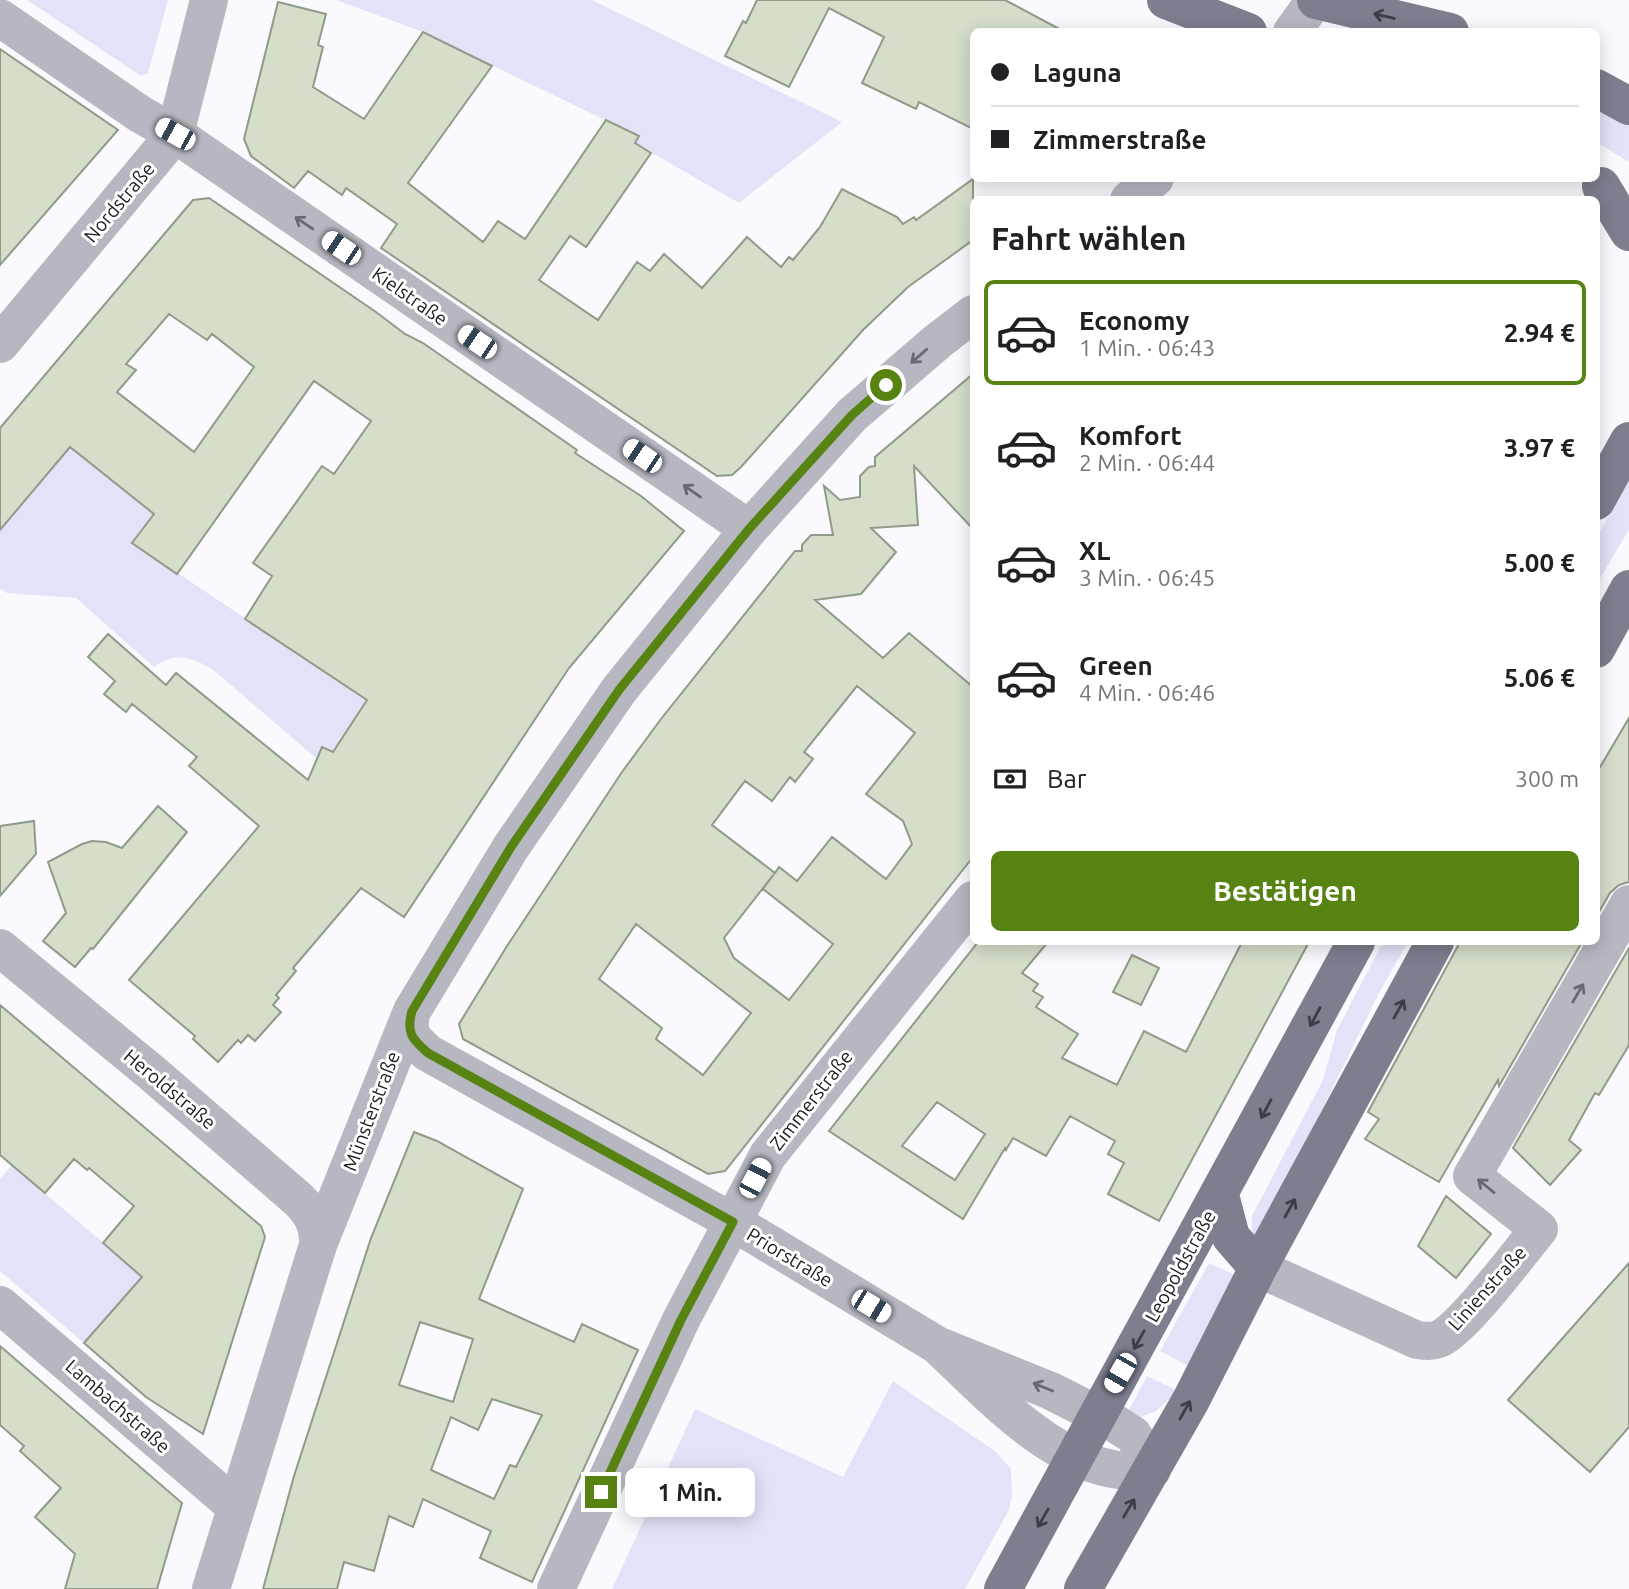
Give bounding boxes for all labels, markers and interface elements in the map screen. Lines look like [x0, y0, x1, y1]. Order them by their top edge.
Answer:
one-way arrow [1373, 9, 1396, 22]
text: Laguna [1033, 58, 1122, 87]
car [152, 115, 199, 153]
text: Zimmerstraße [1033, 125, 1206, 154]
street label: Nordstraße [79, 158, 159, 246]
one-way arrow [294, 215, 314, 229]
text: Fahrt wählen [991, 220, 1186, 256]
car [318, 228, 365, 268]
street label: Kielstraße [368, 262, 452, 330]
icon: car [995, 301, 1058, 364]
text: Economy [1079, 306, 1189, 335]
text: 2.94 € [1504, 318, 1575, 347]
car [454, 322, 501, 362]
text: 1 Min. · 06:43 [1079, 335, 1215, 360]
one-way arrow [911, 348, 929, 364]
route start [870, 369, 902, 401]
icon: car [995, 416, 1058, 479]
text: Komfort [1079, 421, 1182, 450]
text: 3.97 € [1504, 433, 1575, 462]
car [619, 436, 666, 476]
text: 2 Min. · 06:44 [1079, 450, 1215, 475]
one-way arrow [683, 484, 702, 498]
icon: car [995, 531, 1058, 594]
text: XL [1079, 536, 1110, 565]
text: 5.00 € [1504, 548, 1575, 577]
text: 3 Min. · 06:45 [1079, 565, 1215, 590]
icon: car [995, 646, 1058, 709]
text: Green [1079, 651, 1153, 680]
text: 5.06 € [1504, 663, 1575, 692]
text: 4 Min. · 06:46 [1079, 680, 1215, 705]
icon: cash [991, 760, 1029, 798]
text: Bar [1047, 764, 1087, 793]
text: 300 m [1515, 766, 1579, 791]
button: Bestätigen [991, 851, 1579, 931]
one-way arrow [1571, 983, 1585, 1003]
one-way arrow [1392, 999, 1406, 1019]
one-way arrow [1308, 1006, 1322, 1027]
street label: Heroldstraße [120, 1044, 220, 1134]
street label: Zimmerstraße [765, 1046, 857, 1154]
street label: Münsterstraße [338, 1048, 404, 1174]
one-way arrow [1258, 1099, 1272, 1119]
car [736, 1155, 775, 1201]
one-way arrow [1477, 1179, 1495, 1194]
one-way arrow [1283, 1199, 1297, 1219]
street label: Leopoldstraße [1140, 1206, 1220, 1326]
street label: Priorstraße [743, 1223, 837, 1291]
street label: Linienstraße [1443, 1241, 1531, 1335]
car [848, 1286, 895, 1326]
one-way arrow [1131, 1329, 1145, 1349]
car [1101, 1350, 1140, 1396]
street label: Lambachstraße [61, 1355, 175, 1457]
one-way arrow [1033, 1380, 1054, 1393]
one-way arrow [1178, 1401, 1192, 1421]
callout: 1 Min. [626, 1468, 755, 1516]
route end [585, 1476, 617, 1508]
text: 1 Min. [658, 1480, 722, 1505]
one-way arrow [1122, 1499, 1136, 1519]
one-way arrow [1036, 1507, 1050, 1527]

